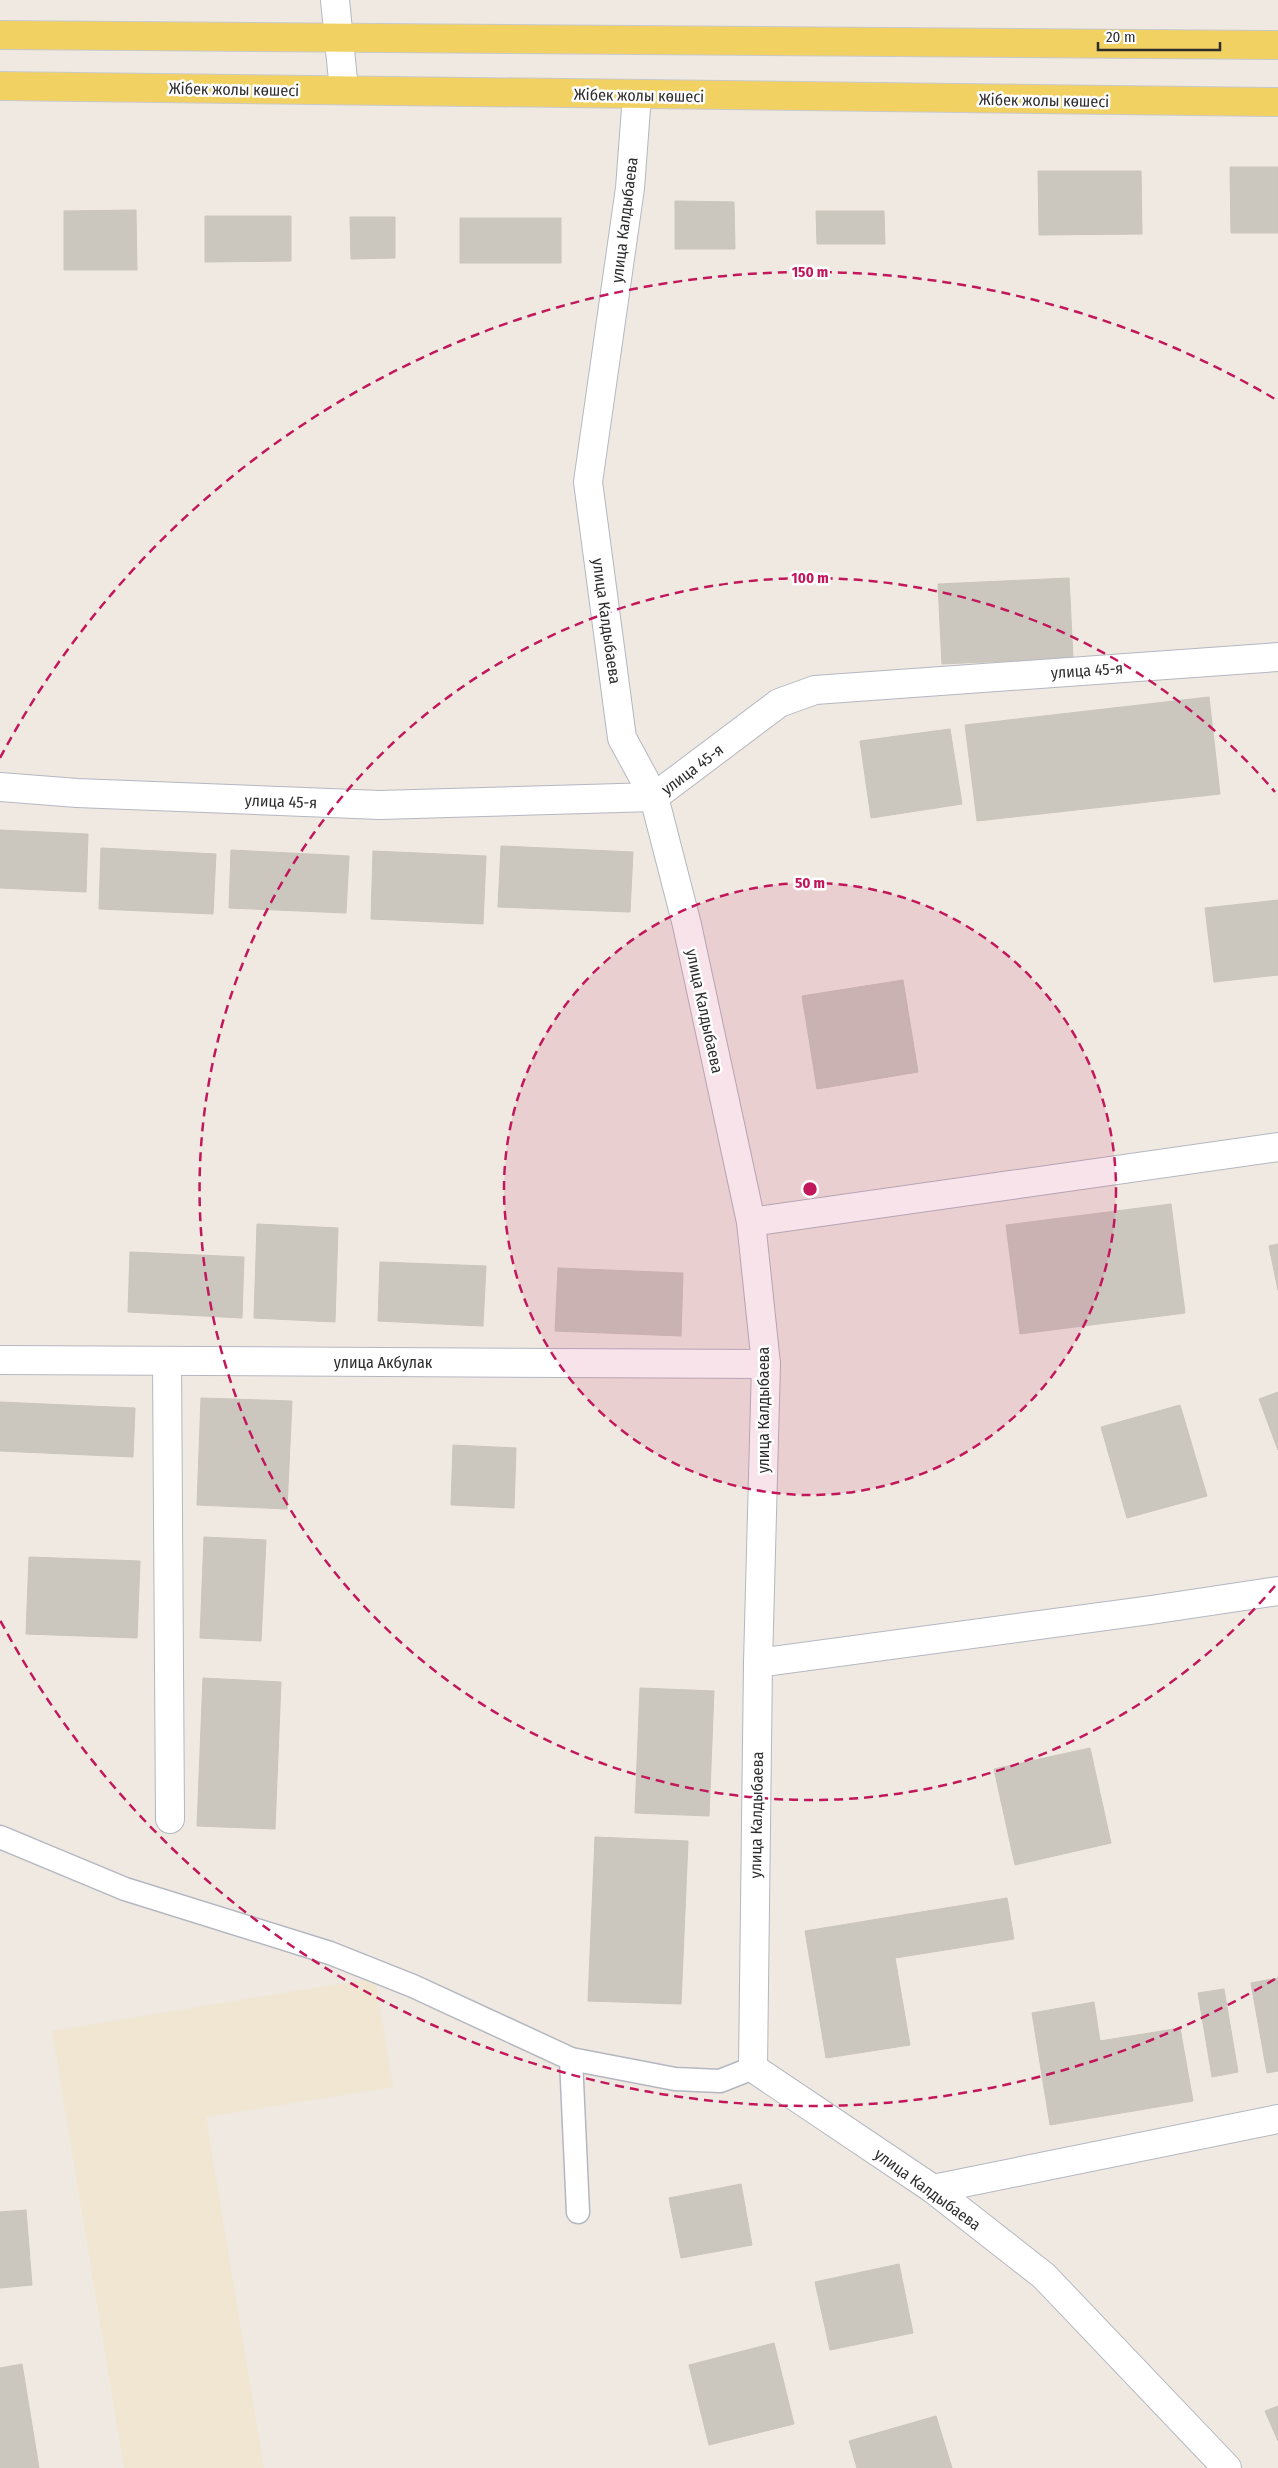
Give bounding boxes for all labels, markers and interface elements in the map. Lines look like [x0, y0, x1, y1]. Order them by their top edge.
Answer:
scale bar [1098, 20, 1220, 52]
text: 20 m [1106, 28, 1136, 46]
street label: Жібек жолы көшесі [169, 79, 299, 100]
street label: Жібек жолы көшесі [574, 85, 704, 106]
street label: Жібек жолы көшесі [979, 90, 1109, 111]
street label: улица Калдыбаева [607, 156, 642, 284]
text: 150 m [792, 263, 828, 281]
street label: улица Калдыбаева [588, 557, 625, 685]
text: 100 m [791, 569, 829, 587]
street label: улица 45-я [1050, 658, 1124, 683]
street label: улица 45-я [658, 740, 727, 799]
street label: улица 45-я [244, 791, 317, 812]
text: 50 m [795, 874, 825, 892]
street label: улица Калдыбаева [682, 947, 727, 1075]
centre of rings [801, 1180, 819, 1198]
street label: улица Калдыбаева [754, 1347, 773, 1473]
street label: улица Акбулак [334, 1353, 433, 1372]
street label: улица Калдыбаева [746, 1751, 767, 1879]
street label: улица Калдыбаева [871, 2144, 985, 2234]

